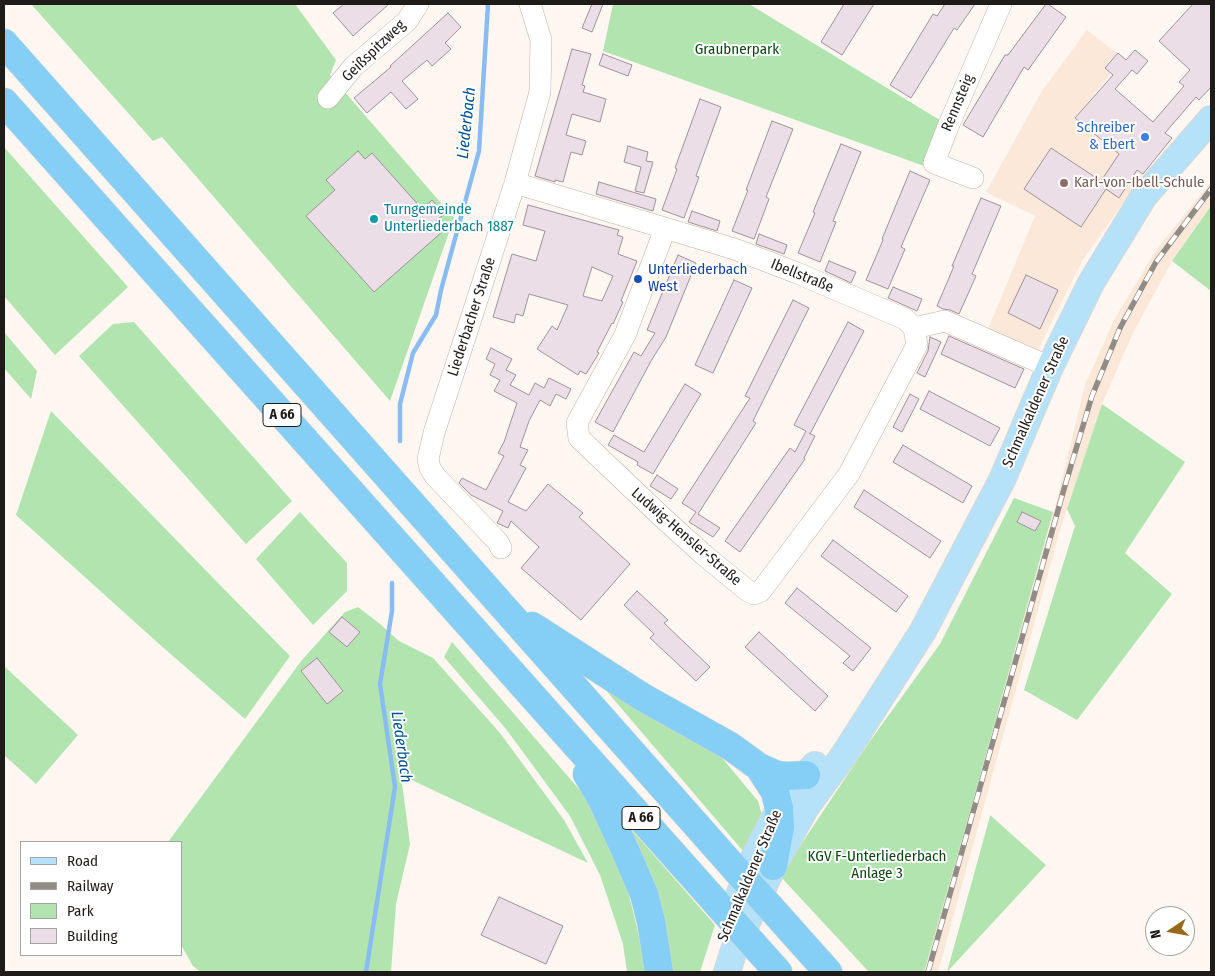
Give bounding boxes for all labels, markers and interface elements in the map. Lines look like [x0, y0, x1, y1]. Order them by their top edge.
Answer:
street label: Geißspitzweg [339, 16, 409, 86]
park label: Graubnerpark [695, 41, 779, 59]
street label: Rennsteig [938, 72, 978, 134]
water label: Liederbach [454, 86, 480, 160]
place label: Schreiber & Ebert [1077, 119, 1135, 154]
marker: Schreiber & Ebert [1139, 131, 1151, 143]
place label: Karl-von-Ibell-Schule [1074, 174, 1204, 192]
marker: Karl-von-Ibell-Schule [1058, 177, 1070, 189]
place label: Turngemeinde Unterliederbach 1887 [384, 201, 514, 236]
marker: Turngemeinde Unterliederbach 1887 [368, 213, 380, 225]
street label: Liederbacher Straße [444, 255, 500, 379]
street label: Ibellstraße [768, 255, 836, 297]
place label: Unterliederbach West [648, 261, 747, 296]
marker: Unterliederbach West [632, 273, 644, 285]
street label: Schmalkaldener Straße [999, 334, 1073, 470]
road number: A 66 [263, 404, 301, 426]
street label: Ludwig-Hensler-Straße [627, 484, 745, 590]
water label: Liederbach [386, 710, 416, 784]
road number: A 66 [622, 806, 660, 830]
street label: Schmalkaldener Straße [714, 807, 786, 945]
legend [20, 841, 182, 956]
park label: KGV F-Unterliederbach Anlage 3 [808, 848, 946, 883]
text: Road [67, 852, 98, 870]
text: Railway [67, 877, 114, 895]
text: Park [67, 902, 94, 920]
north arrow [1145, 906, 1195, 956]
text: Building [67, 927, 118, 945]
text: N [1147, 928, 1165, 940]

